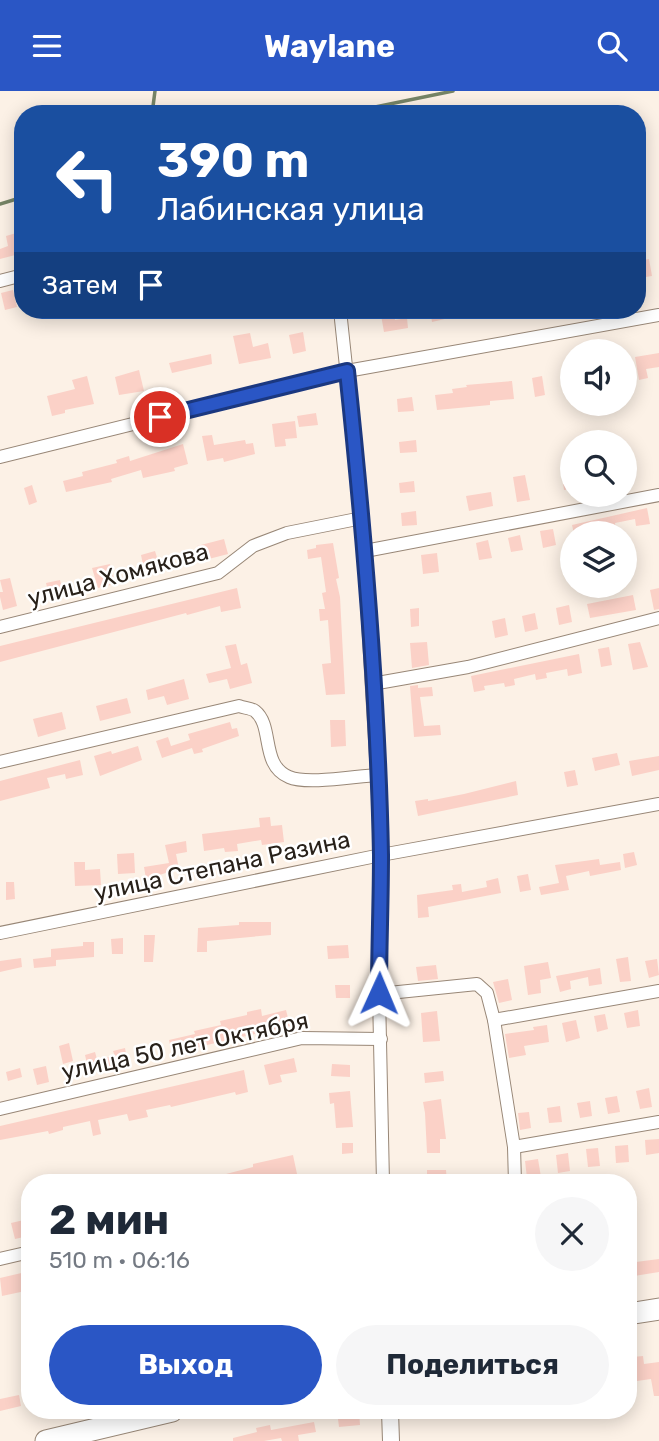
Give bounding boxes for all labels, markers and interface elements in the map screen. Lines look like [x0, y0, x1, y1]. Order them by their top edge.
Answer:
icon: menu [28, 27, 66, 65]
text: Waylane [264, 27, 395, 65]
icon: search [593, 27, 631, 65]
text: 390 m [157, 131, 309, 189]
icon: left [42, 133, 133, 224]
text: Лабинская улица [157, 190, 425, 228]
icon: arrive [132, 266, 170, 304]
text: Затем [42, 270, 118, 301]
map controls [560, 339, 637, 598]
button: sound [560, 339, 637, 416]
pin [130, 387, 190, 447]
icon: arrive [141, 398, 179, 436]
button: search [560, 430, 637, 507]
button: layers [560, 521, 637, 598]
street label: улица Хомякова [24, 537, 212, 613]
street label: улица Степана Разина [91, 825, 353, 907]
position arrow [342, 956, 416, 1030]
street label: улица 50 лет Октября [59, 1006, 311, 1086]
text: 2 мин [49, 1195, 169, 1245]
button: close [535, 1197, 609, 1271]
text: 510 m · 06:16 [49, 1246, 190, 1274]
button: Выход [49, 1325, 322, 1405]
button: Поделиться [336, 1325, 609, 1405]

